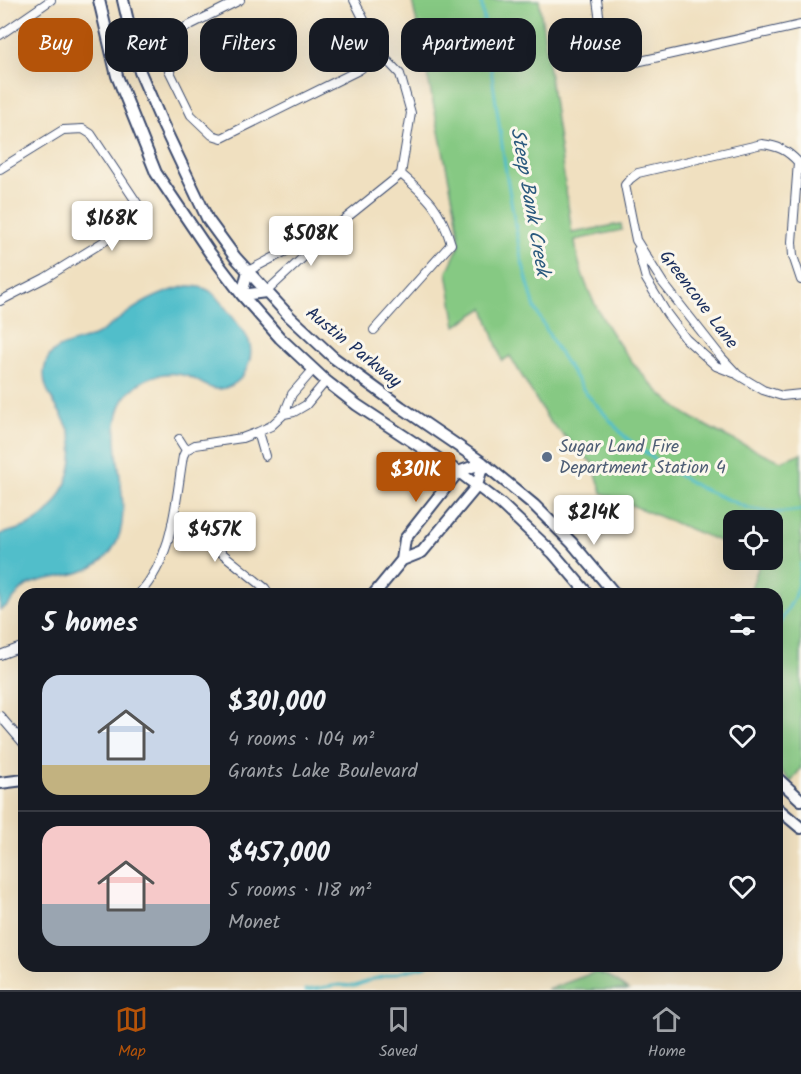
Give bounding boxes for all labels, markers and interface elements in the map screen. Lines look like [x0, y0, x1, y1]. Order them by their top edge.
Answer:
chip: Buy [18, 18, 93, 72]
chip: Rent [105, 18, 188, 72]
chip: Filters [200, 18, 297, 72]
chip: New [309, 18, 389, 72]
chip: Apartment [401, 18, 536, 72]
chip: House [548, 18, 642, 72]
water label: Steep Bank Creek [500, 125, 558, 281]
pin: $168K [70, 201, 154, 252]
text: $168K [86, 204, 138, 236]
pin: $508K [269, 216, 353, 267]
text: $508K [283, 219, 339, 251]
street label: Greencove Lane [651, 244, 745, 356]
street label: Austin Parkway [298, 300, 408, 396]
place label: Sugar Land Fire Department Station 4 [559, 433, 726, 483]
marker: Sugar Land Fire Department Station 4 [540, 450, 554, 464]
pin: $301K [374, 452, 458, 503]
text: $301K [390, 455, 442, 487]
pin: $214K [552, 495, 636, 546]
text: $214K [568, 498, 620, 530]
map controls [723, 510, 783, 570]
button: locate [723, 510, 783, 570]
pin: $457K [173, 512, 257, 563]
text: $457K [188, 515, 242, 547]
text: 5 homes [42, 603, 138, 645]
icon: filters [726, 608, 759, 641]
text: $301,000 [228, 682, 326, 724]
icon: home [90, 699, 162, 771]
icon: heart [726, 719, 759, 752]
text: 4 rooms · 104 m² [228, 724, 374, 756]
text: Grants Lake Boulevard [228, 756, 418, 788]
text: $457,000 [228, 833, 330, 875]
icon: home [90, 850, 162, 922]
icon: heart [726, 870, 759, 903]
text: 5 rooms · 118 m² [228, 875, 371, 907]
text: Monet [228, 907, 280, 939]
tab: Map [115, 1003, 148, 1064]
tab: Saved [379, 1003, 417, 1064]
tab: Home [648, 1003, 686, 1064]

